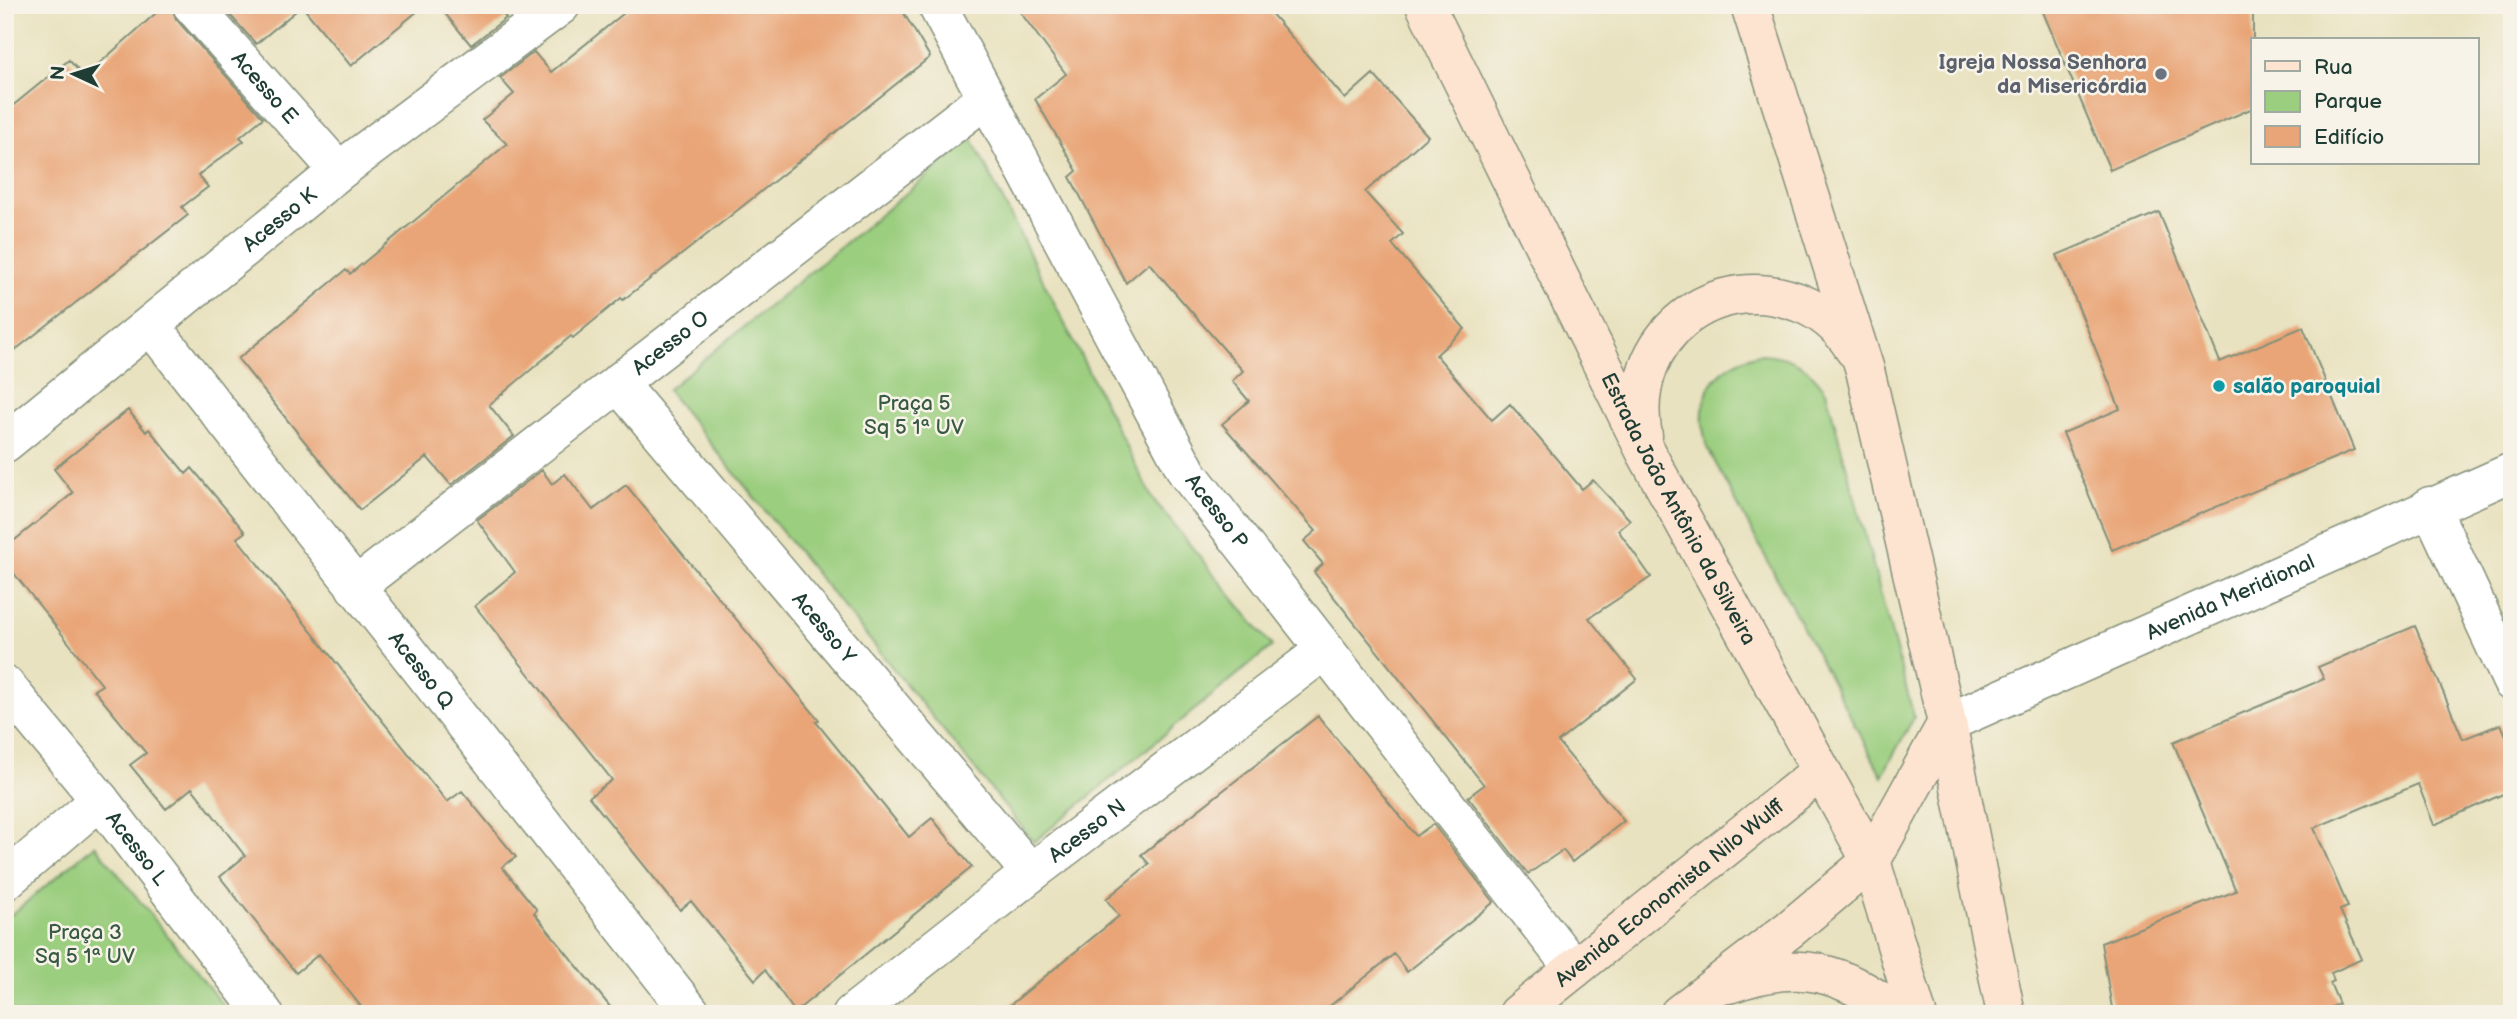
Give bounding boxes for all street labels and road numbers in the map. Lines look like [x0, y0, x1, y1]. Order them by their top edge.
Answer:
street label: Acesso E [226, 46, 303, 129]
street label: Acesso K [238, 182, 322, 257]
street label: Acesso O [627, 305, 714, 381]
street label: Estrada João Antônio da Silveira [1595, 369, 1761, 649]
street label: Acesso P [1180, 469, 1253, 554]
street label: Avenida Meridional [2143, 549, 2318, 646]
street label: Acesso Y [787, 587, 861, 669]
street label: Acesso Q [383, 627, 459, 714]
street label: Avenida Economista Nilo Wulff [1550, 793, 1790, 992]
street label: Acesso N [1044, 794, 1131, 868]
street label: Acesso L [100, 807, 173, 891]

